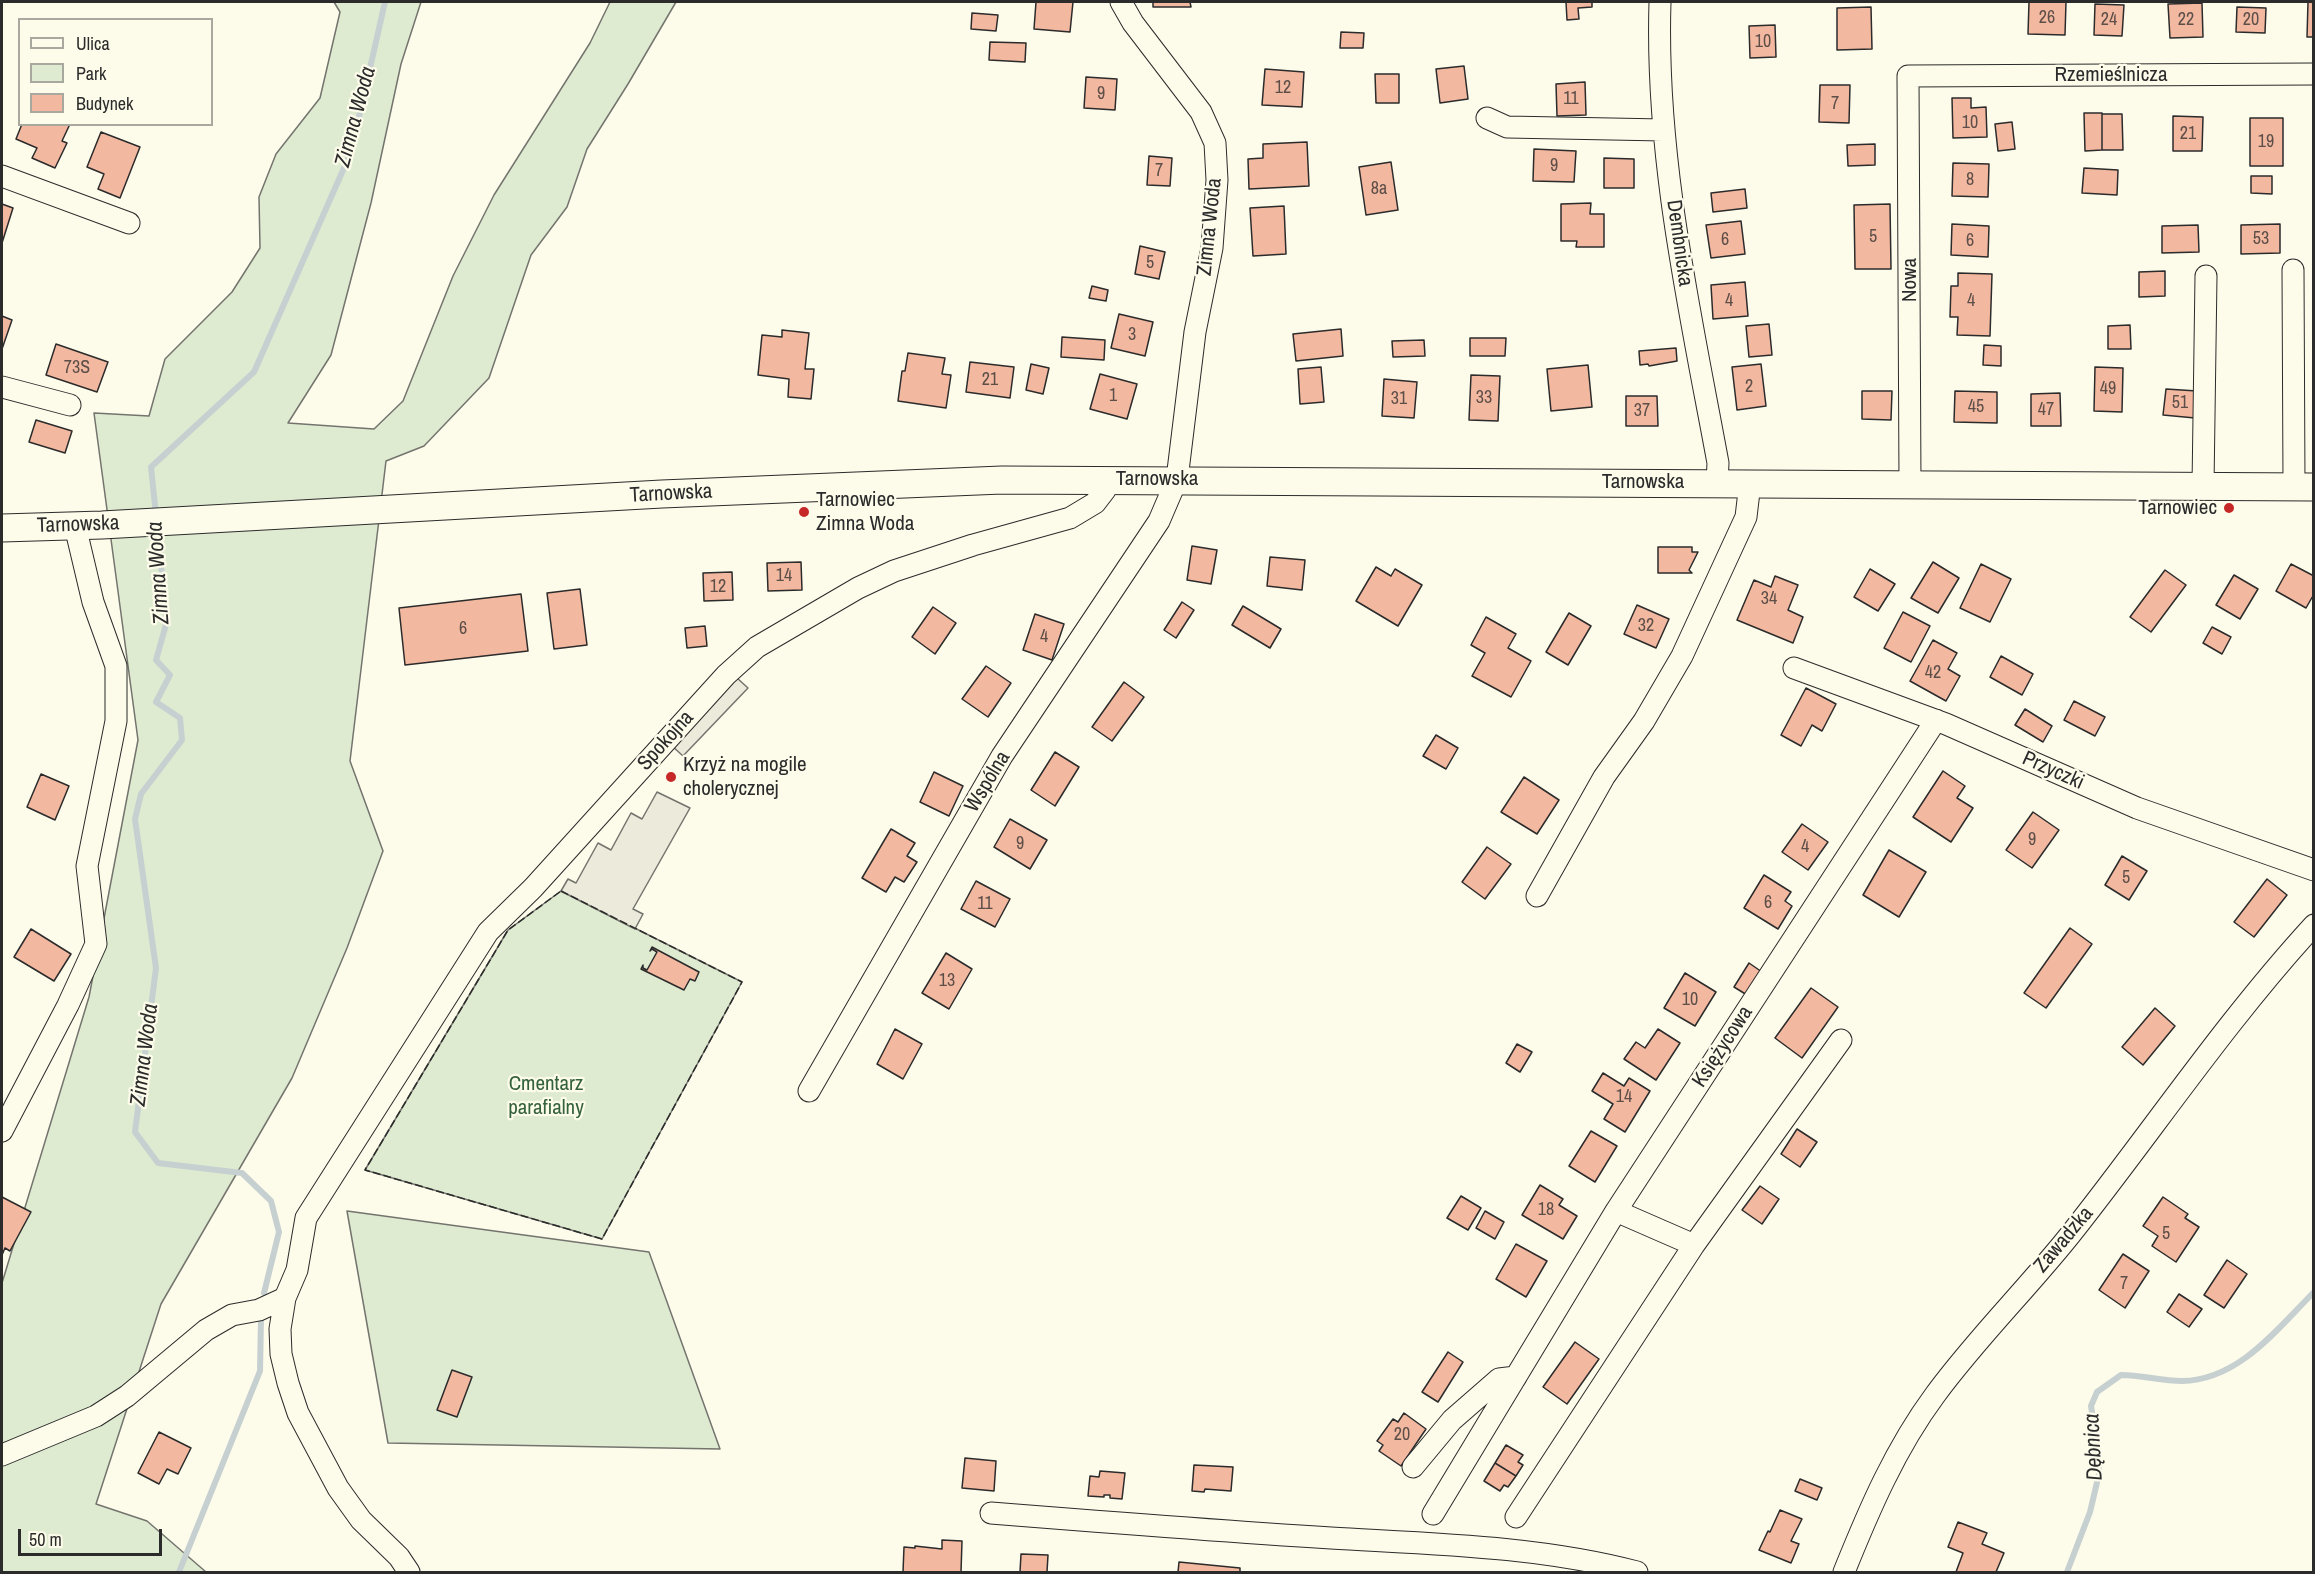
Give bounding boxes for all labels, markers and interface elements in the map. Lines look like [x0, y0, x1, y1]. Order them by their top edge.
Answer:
house number: 26 [2039, 7, 2055, 29]
house number: 24 [2101, 9, 2117, 31]
house number: 22 [2178, 9, 2194, 31]
house number: 20 [2243, 9, 2259, 31]
legend [18, 18, 213, 126]
text: Ulica [76, 31, 110, 56]
house number: 10 [1755, 31, 1771, 53]
text: Park [76, 61, 106, 86]
street label: Rzemieślnicza [2055, 62, 2167, 88]
water label: Zimna Woda [330, 64, 382, 170]
house number: 12 [1275, 77, 1291, 99]
house number: 9 [1097, 83, 1105, 105]
house number: 11 [1563, 88, 1579, 110]
text: Budynek [76, 91, 133, 116]
house number: 7 [1831, 93, 1839, 115]
house number: 10 [1962, 112, 1978, 134]
house number: 21 [2180, 123, 2196, 145]
house number: 19 [2258, 131, 2274, 153]
house number: 9 [1550, 155, 1558, 177]
house number: 7 [1155, 160, 1163, 182]
house number: 8 [1966, 169, 1974, 191]
street label: Zimna Woda [1192, 177, 1228, 277]
house number: 8a [1371, 178, 1387, 200]
street label: Dembnicka [1660, 198, 1698, 288]
house number: 5 [1869, 226, 1877, 248]
house number: 53 [2253, 228, 2269, 250]
house number: 6 [1721, 229, 1729, 251]
house number: 6 [1966, 230, 1974, 252]
house number: 5 [1146, 252, 1154, 274]
street label: Nowa [1897, 258, 1923, 302]
house number: 4 [1725, 290, 1733, 312]
house number: 4 [1967, 290, 1975, 312]
house number: 3 [1128, 324, 1136, 346]
house number: 73S [64, 357, 90, 379]
house number: 21 [982, 369, 998, 391]
house number: 2 [1745, 376, 1753, 398]
house number: 49 [2100, 378, 2116, 400]
house number: 1 [1109, 385, 1117, 407]
house number: 33 [1476, 387, 1492, 409]
house number: 31 [1391, 388, 1407, 410]
house number: 51 [2172, 392, 2188, 414]
house number: 45 [1968, 396, 1984, 418]
house number: 47 [2038, 399, 2054, 421]
house number: 37 [1634, 400, 1650, 422]
street label: Tarnowska [1116, 466, 1198, 492]
street label: Tarnowska [1602, 469, 1684, 495]
street label: Tarnowska [629, 479, 713, 509]
place label: Tarnowiec Zimna Woda [816, 487, 914, 537]
place label: Tarnowiec [2138, 495, 2217, 521]
marker: Tarnowiec [2222, 501, 2236, 515]
marker: Tarnowiec Zimna Woda [797, 505, 811, 519]
street label: Tarnowska [36, 511, 120, 539]
water label: Zimna Woda [142, 521, 176, 625]
house number: 14 [776, 565, 792, 587]
house number: 12 [710, 576, 726, 598]
house number: 34 [1761, 588, 1777, 610]
house number: 32 [1638, 615, 1654, 637]
house number: 6 [459, 618, 467, 640]
house number: 4 [1040, 626, 1048, 648]
house number: 42 [1925, 662, 1941, 684]
street label: Spokojna [633, 706, 699, 776]
street label: Przyczki [2018, 746, 2088, 796]
street label: Wspólna [960, 747, 1016, 817]
place label: Krzyż na mogile cholerycznej [683, 752, 806, 802]
marker: Krzyż na mogile cholerycznej [664, 770, 678, 784]
house number: 9 [2028, 829, 2036, 851]
house number: 9 [1016, 833, 1024, 855]
house number: 4 [1801, 836, 1809, 858]
house number: 5 [2122, 867, 2130, 889]
house number: 6 [1764, 892, 1772, 914]
house number: 11 [977, 893, 993, 915]
house number: 13 [939, 970, 955, 992]
house number: 10 [1682, 989, 1698, 1011]
water label: Zimna Woda [126, 1002, 164, 1108]
street label: Księżycowa [1687, 1002, 1759, 1092]
park label: Cmentarz parafialny [508, 1071, 584, 1121]
house number: 14 [1616, 1086, 1632, 1108]
house number: 18 [1538, 1199, 1554, 1221]
street label: Zawadzka [2029, 1202, 2099, 1278]
house number: 5 [2162, 1223, 2170, 1245]
house number: 7 [2120, 1273, 2128, 1295]
water label: Dębnica [2079, 1413, 2109, 1481]
house number: 20 [1394, 1424, 1410, 1446]
scale bar [21, 1517, 165, 1555]
text: 50 m [29, 1527, 62, 1552]

